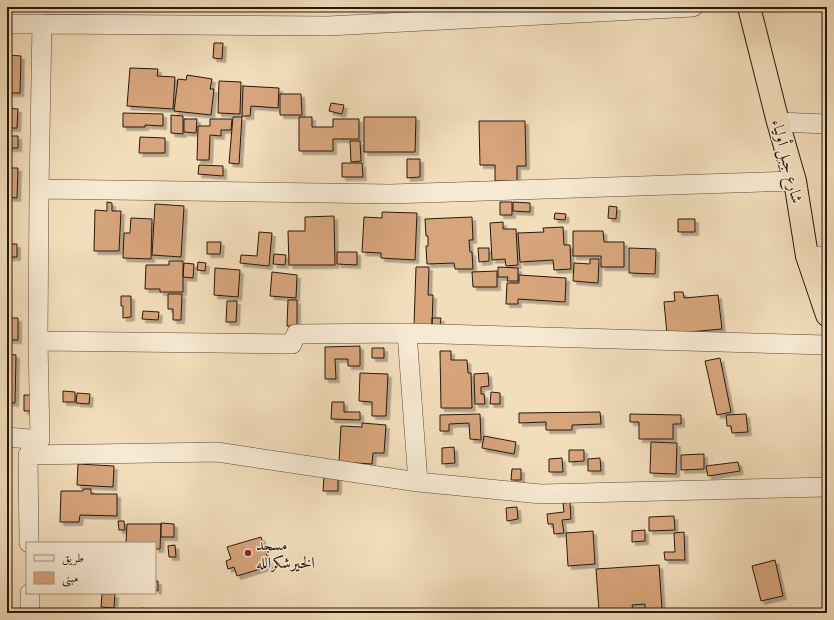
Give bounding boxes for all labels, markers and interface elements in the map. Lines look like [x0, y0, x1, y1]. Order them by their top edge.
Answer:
street label: شارع جبل أولياء [764, 117, 809, 206]
place label: مسجد الخيرشكرالله [256, 535, 315, 573]
legend [26, 542, 156, 594]
marker: مسجد الخيرشكرالله [243, 548, 253, 558]
text: طريق [62, 551, 84, 566]
text: مبنى [62, 571, 78, 587]

